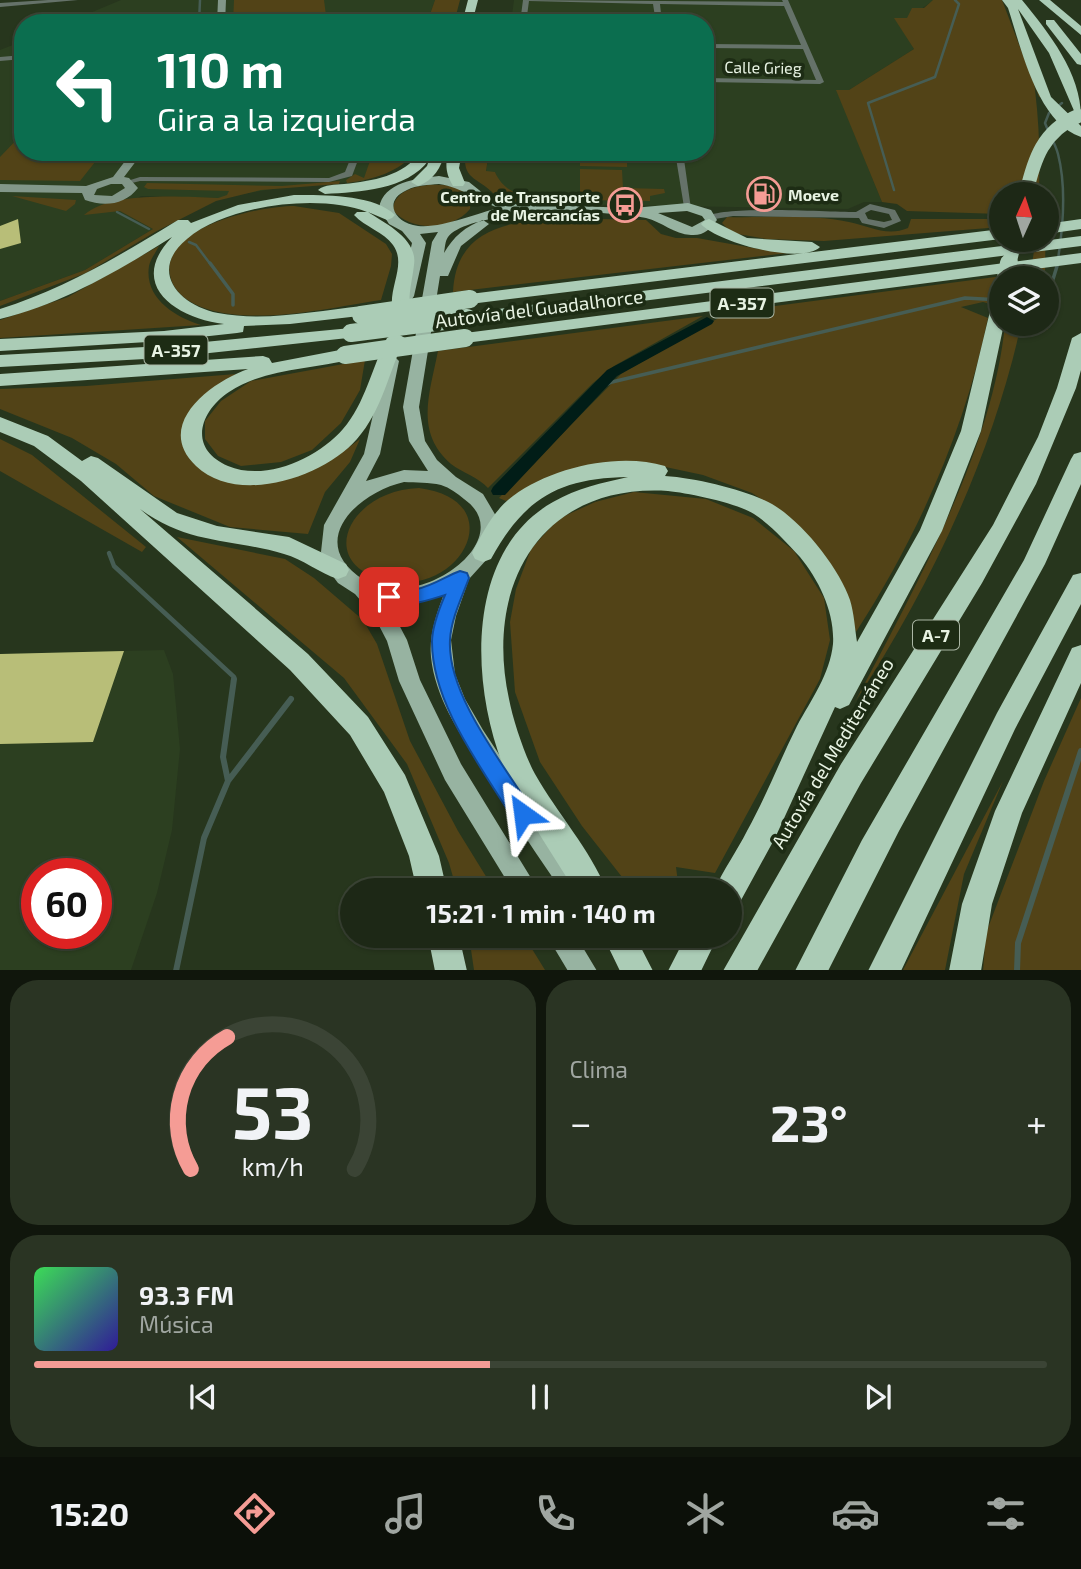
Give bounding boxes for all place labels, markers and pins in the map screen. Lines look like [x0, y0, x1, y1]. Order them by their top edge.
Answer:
fuel station icon: Moeve [745, 175, 783, 213]
place label: Moeve [788, 185, 839, 204]
bus stop icon: Centro de Transporte de Mercancías [606, 186, 644, 224]
place label: Centro de Transporte de Mercancías [440, 187, 600, 224]
pin [359, 567, 419, 627]

